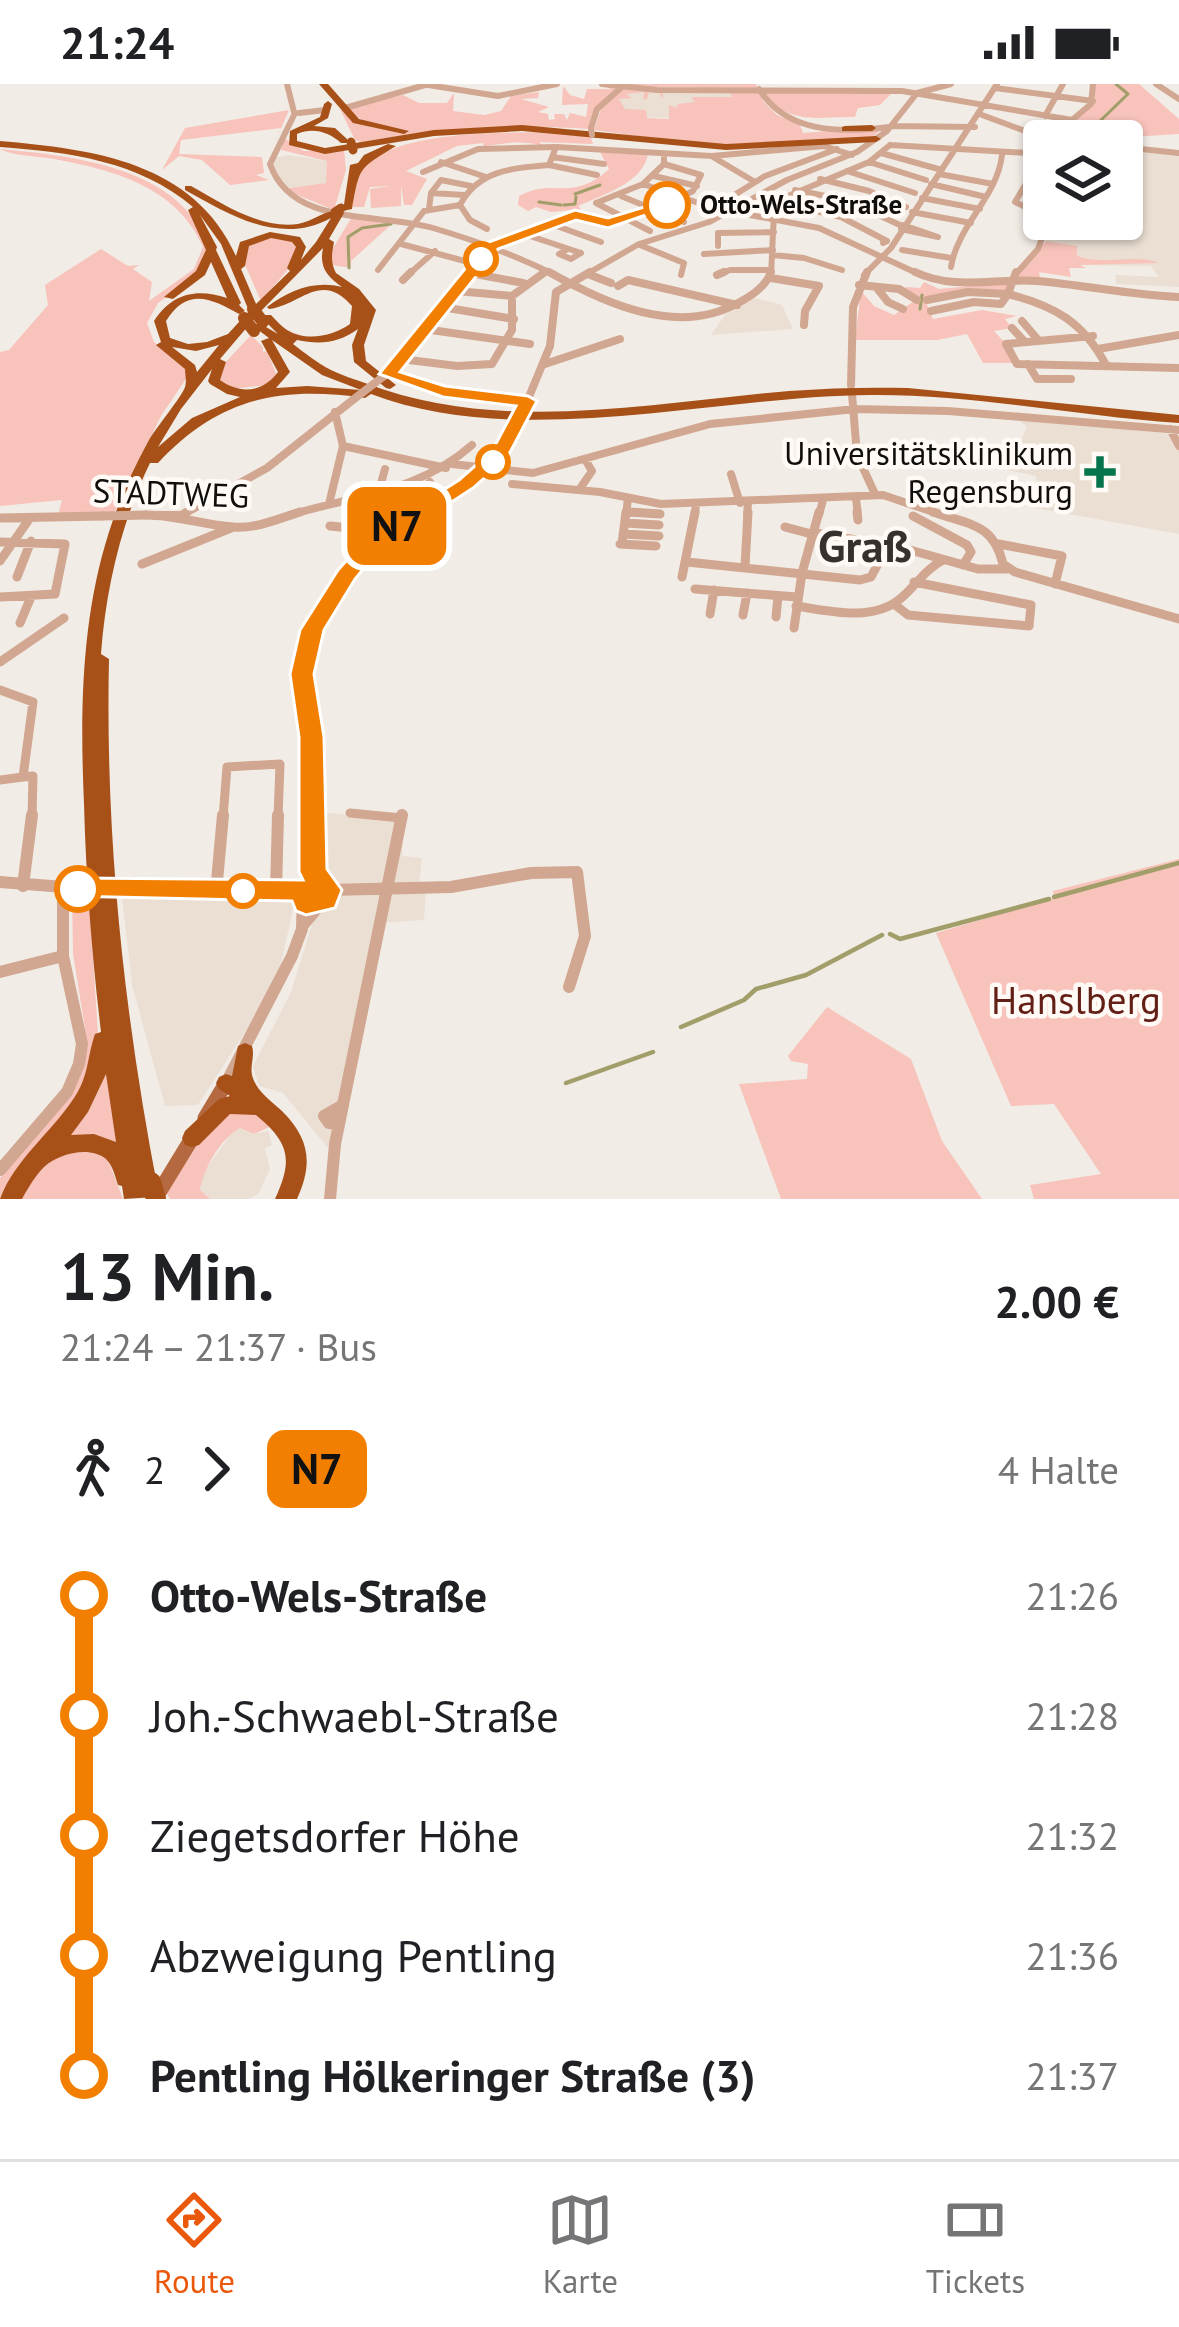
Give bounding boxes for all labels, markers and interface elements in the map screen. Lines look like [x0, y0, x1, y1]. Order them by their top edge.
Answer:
text: 21:24 [60, 13, 174, 71]
map controls [1023, 120, 1143, 240]
button: layers [1023, 120, 1143, 240]
marker: Otto-Wels-Straße [645, 183, 689, 227]
place label: Otto-Wels-Straße [700, 187, 902, 221]
unlabelled marker [465, 243, 497, 275]
place label: Universitätsklinikum Regensburg [784, 431, 1073, 512]
unlabelled marker [477, 446, 509, 478]
marker: Universitätsklinikum Regensburg [1084, 456, 1116, 488]
street label: STADTWEG [92, 468, 250, 517]
line badge: N7 [343, 487, 451, 565]
text: N7 [371, 498, 423, 553]
district label: Graß [818, 516, 912, 574]
unlabelled marker [56, 867, 100, 911]
unlabelled marker [227, 875, 259, 907]
park label: Hanslberg [991, 974, 1161, 1025]
text: 13 Min. [60, 1233, 274, 1318]
text: 2.00 € [994, 1272, 1119, 1330]
text: 21:24 – 21:37 · Bus [60, 1321, 377, 1372]
icon: walk [60, 1436, 126, 1502]
icon: forward [183, 1436, 249, 1502]
text: N7 [291, 1441, 343, 1496]
text: 2 [144, 1444, 165, 1495]
text: 4 Halte [998, 1444, 1119, 1495]
text: Otto-Wels-Straße [150, 1566, 487, 1624]
text: 21:26 [1025, 1570, 1119, 1621]
text: Joh.-Schwaebl-Straße [150, 1686, 559, 1744]
text: 21:28 [1025, 1690, 1119, 1741]
text: Ziegetsdorfer Höhe [150, 1806, 520, 1864]
text: 21:32 [1025, 1810, 1119, 1861]
text: Abzweigung Pentling [150, 1926, 557, 1984]
text: 21:36 [1025, 1930, 1119, 1981]
text: Pentling Hölkeringer Straße (3) [150, 2046, 755, 2104]
text: 21:37 [1025, 2050, 1119, 2101]
tab: Route [154, 2187, 235, 2302]
tab: Karte [543, 2187, 618, 2302]
tab: Tickets [926, 2187, 1025, 2302]

